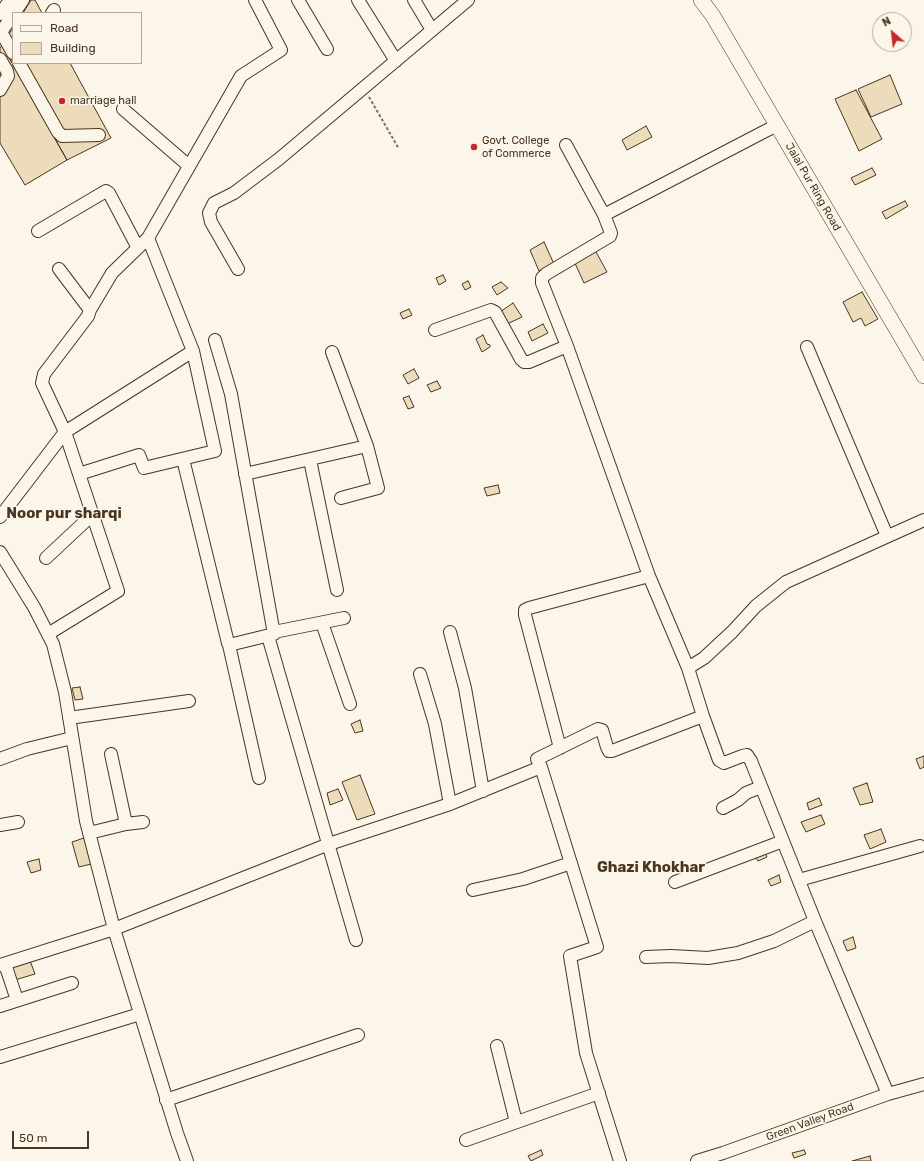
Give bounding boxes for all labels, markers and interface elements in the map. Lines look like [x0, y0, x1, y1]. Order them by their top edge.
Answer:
legend [12, 12, 142, 64]
north arrow [872, 12, 912, 52]
text: N [880, 14, 893, 29]
text: Road [50, 21, 78, 35]
text: Building [50, 41, 96, 55]
place label: marriage hall [70, 94, 136, 108]
marker: marriage hall [57, 96, 67, 106]
place label: Govt. College of Commerce [482, 134, 551, 160]
street label: Jalal Pur Ring Road [782, 141, 844, 233]
marker: Govt. College of Commerce [469, 142, 479, 152]
district label: Noor pur sharqi [6, 505, 122, 523]
district label: Ghazi Khokhar [597, 859, 705, 877]
street label: Green Valley Road [765, 1100, 855, 1144]
scale bar [14, 1123, 91, 1149]
text: 50 m [19, 1131, 47, 1145]

